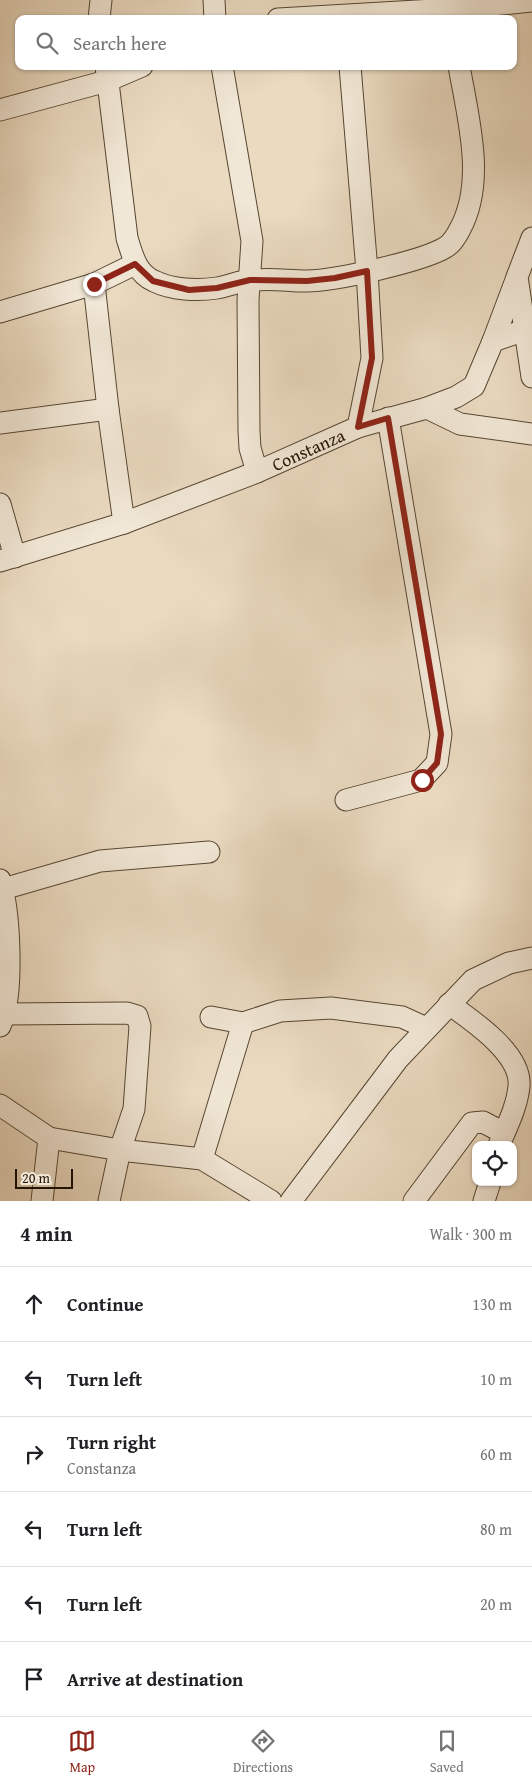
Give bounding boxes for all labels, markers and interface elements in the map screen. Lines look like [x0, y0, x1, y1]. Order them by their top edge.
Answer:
search box [15, 15, 517, 70]
icon: search [33, 29, 61, 57]
text: Search here [73, 29, 167, 57]
route end [83, 273, 106, 296]
street label: Constanza [267, 421, 349, 477]
route start [411, 769, 434, 792]
map controls [472, 1141, 517, 1186]
button: locate [472, 1141, 517, 1186]
scale bar [15, 1166, 72, 1189]
text: 20 m [22, 1168, 50, 1188]
text: 4 min [20, 1218, 72, 1249]
text: Walk · 300 m [429, 1222, 512, 1246]
icon: ahead [20, 1290, 48, 1318]
text: Continue [67, 1290, 144, 1318]
text: 130 m [472, 1292, 512, 1316]
icon: left [20, 1365, 48, 1393]
text: Turn left [67, 1365, 142, 1393]
text: 10 m [480, 1367, 512, 1391]
text: Turn right [67, 1428, 156, 1456]
icon: right [20, 1440, 48, 1468]
text: 60 m [480, 1442, 512, 1466]
text: Constanza [67, 1456, 136, 1480]
icon: left [20, 1515, 48, 1543]
text: Turn left [67, 1515, 142, 1543]
text: 80 m [480, 1517, 512, 1541]
icon: left [20, 1590, 48, 1618]
text: Turn left [67, 1590, 142, 1618]
text: 20 m [480, 1592, 512, 1616]
icon: arrive [20, 1665, 48, 1693]
text: Arrive at destination [67, 1665, 243, 1693]
tab: Map [68, 1727, 96, 1777]
tab: Directions [233, 1727, 293, 1777]
tab: Saved [430, 1727, 464, 1777]

